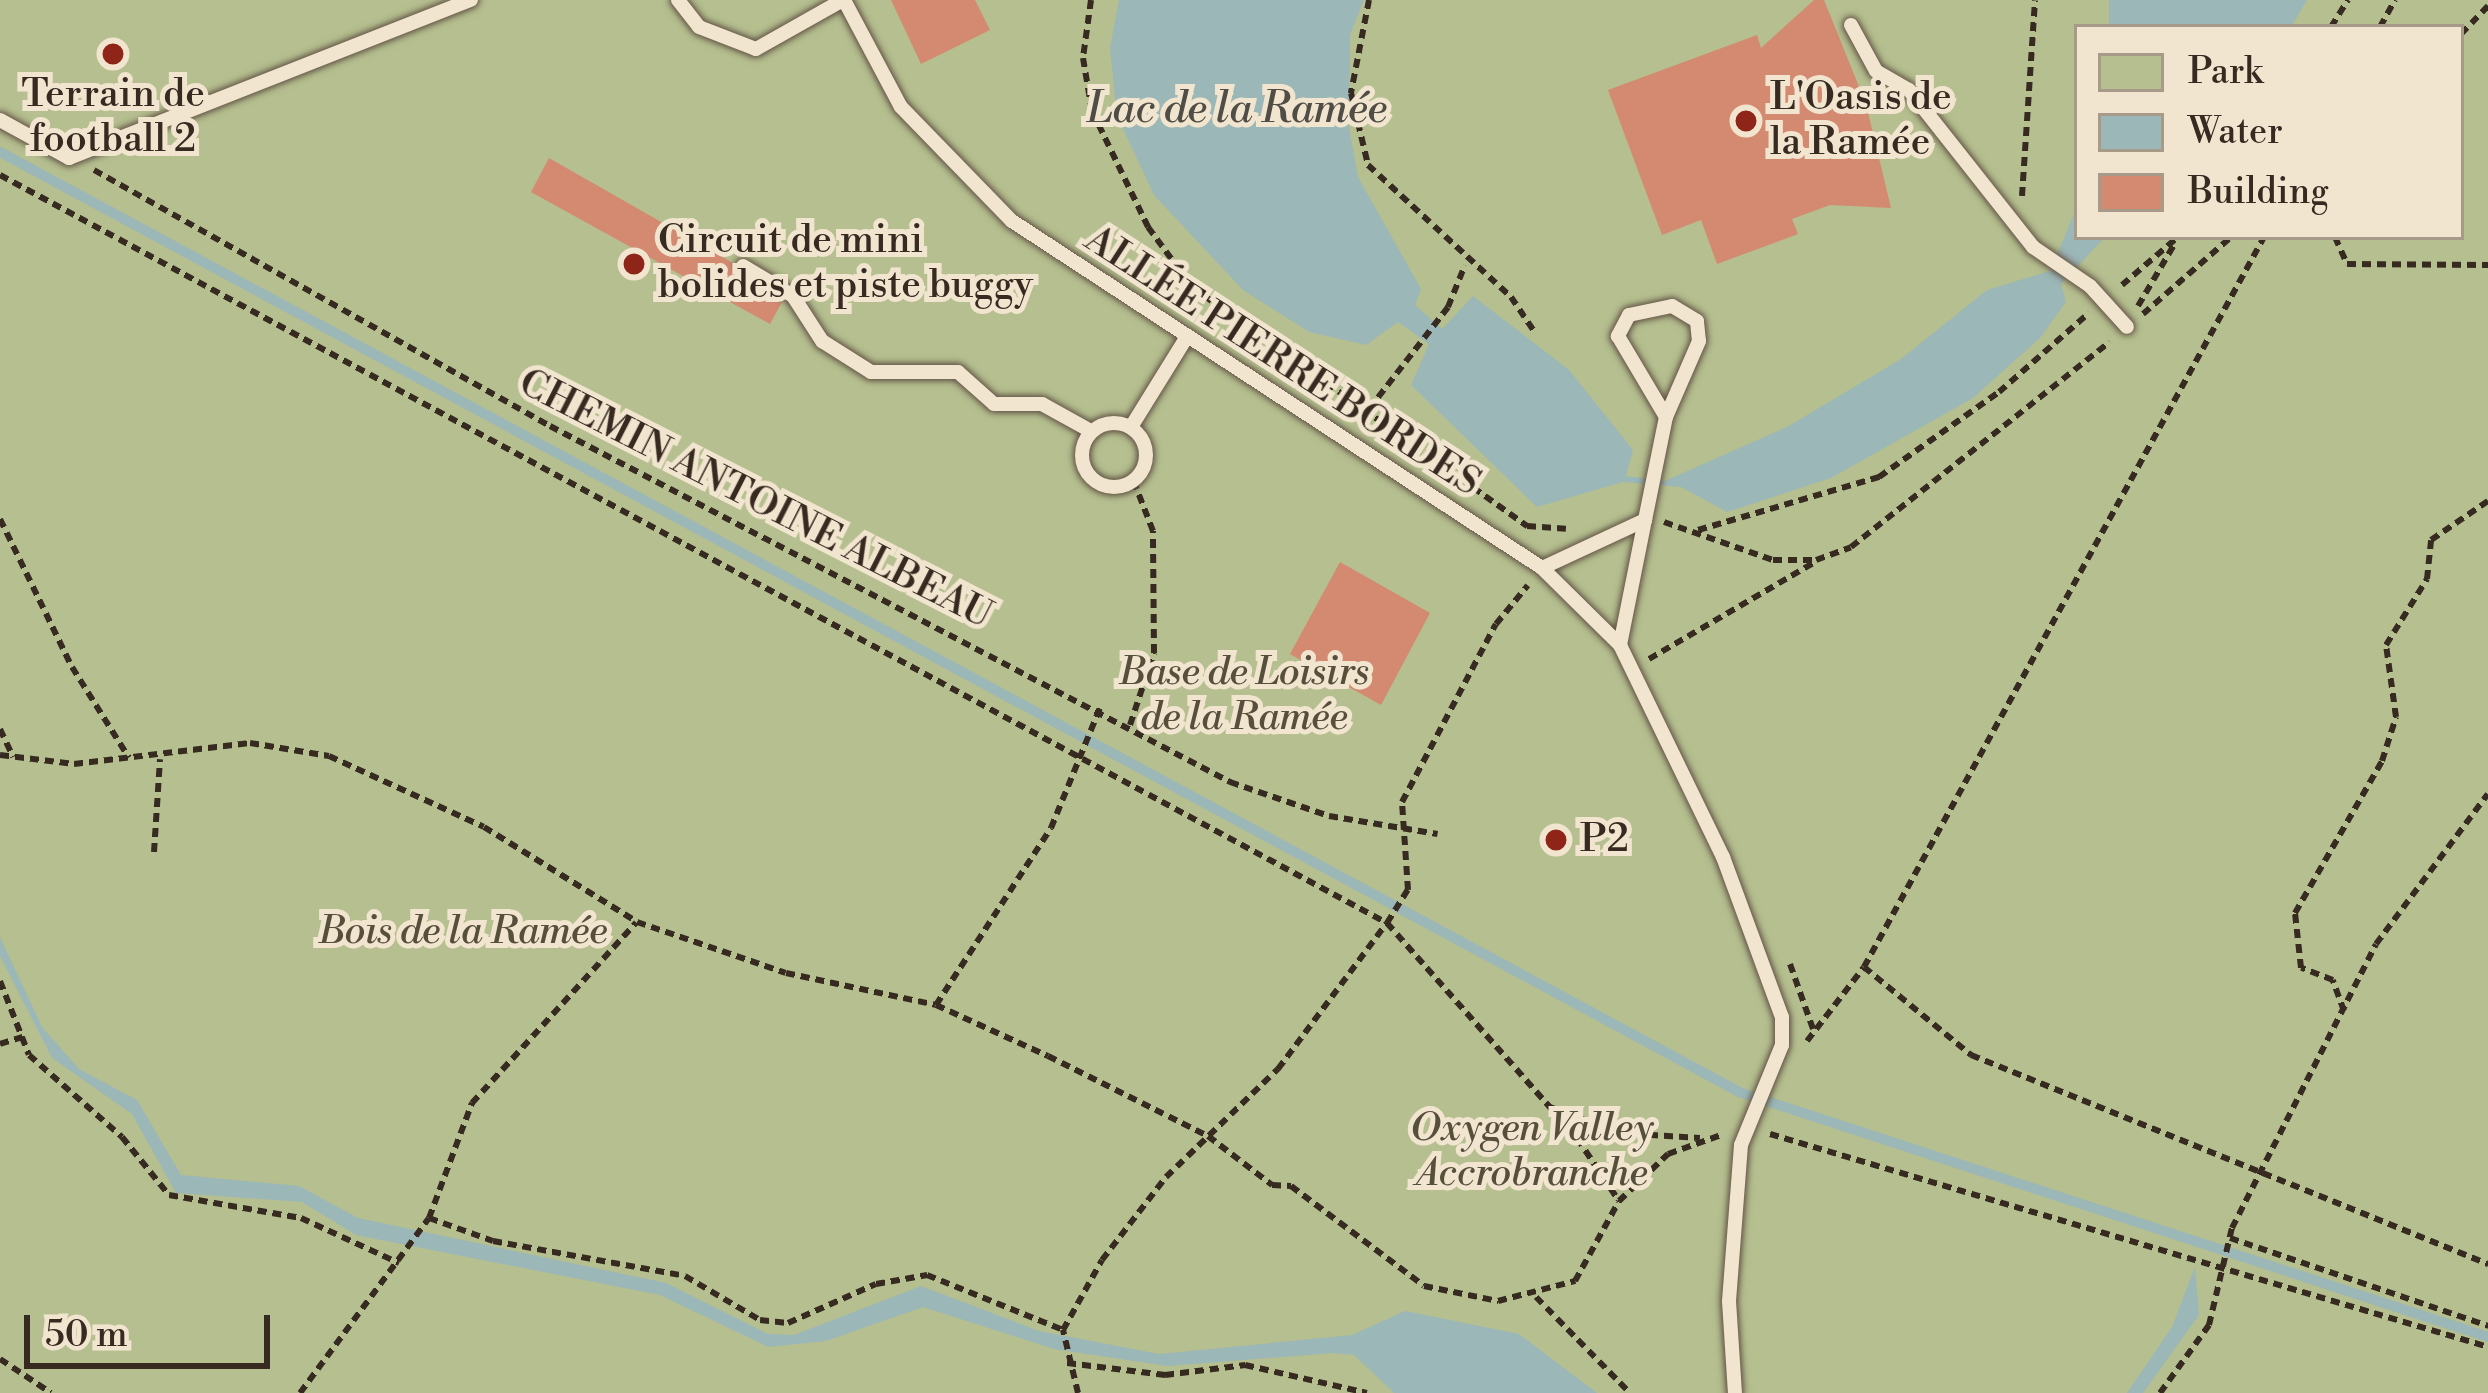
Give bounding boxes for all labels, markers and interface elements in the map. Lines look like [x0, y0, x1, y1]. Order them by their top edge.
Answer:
legend [2074, 24, 2464, 240]
marker: Terrain de football 2 [100, 41, 126, 67]
text: Park [2188, 50, 2263, 95]
place label: Terrain de football 2 [21, 73, 205, 164]
place label: L'Oasis de la Ramée [1770, 76, 1952, 167]
water label: Lac de la Ramée [1087, 85, 1387, 135]
marker: L'Oasis de la Ramée [1733, 108, 1759, 134]
text: Water [2188, 110, 2283, 155]
text: Building [2188, 170, 2329, 215]
street label: ALLÉE PIERRE BORDES [1076, 217, 1488, 507]
place label: Circuit de mini bolides et piste buggy [658, 219, 1033, 310]
marker: Circuit de mini bolides et piste buggy [621, 251, 647, 277]
street label: CHEMIN ANTOINE ALBEAU [511, 360, 999, 640]
park label: Base de Loisirs de la Ramée [1119, 651, 1369, 742]
place label: P2 [1580, 817, 1629, 863]
marker: P2 [1543, 827, 1569, 853]
park label: Bois de la Ramée [319, 909, 607, 955]
park label: Oxygen Valley Accrobranche [1410, 1107, 1654, 1198]
scale bar [30, 1291, 276, 1365]
text: 50 m [45, 1313, 128, 1358]

